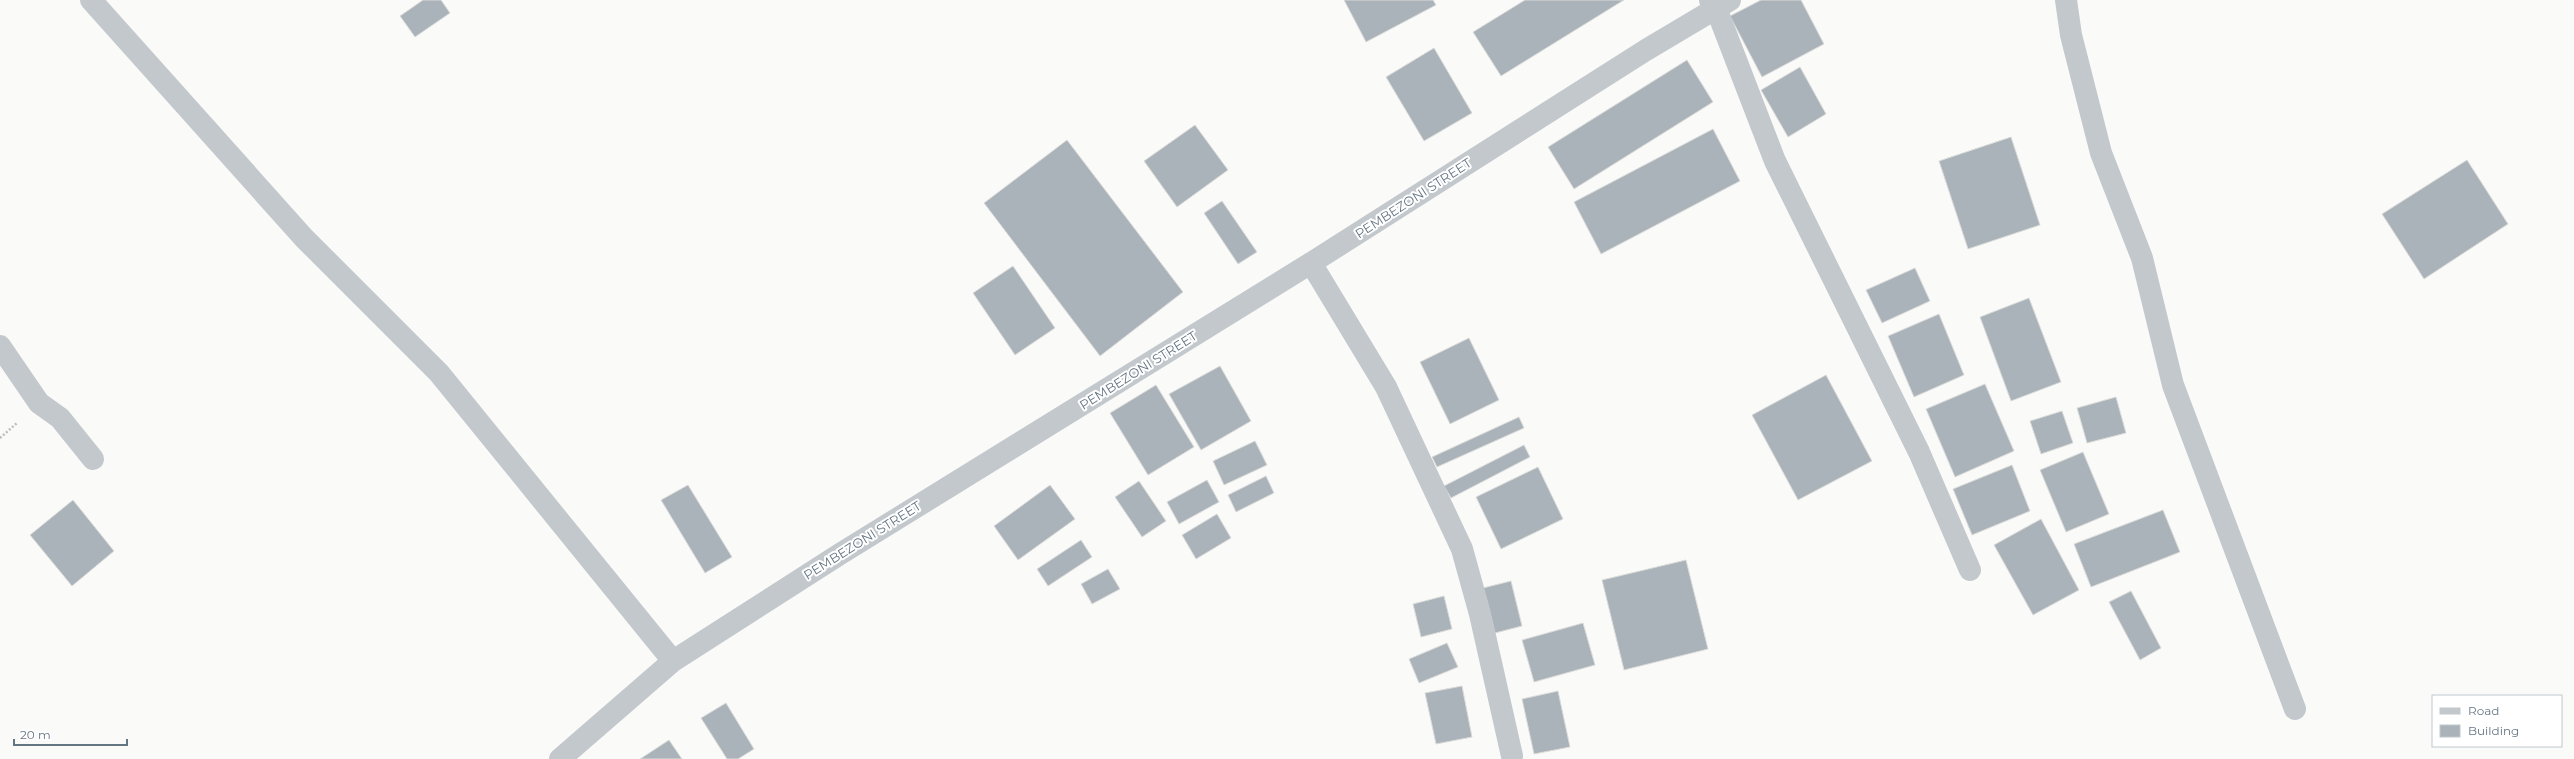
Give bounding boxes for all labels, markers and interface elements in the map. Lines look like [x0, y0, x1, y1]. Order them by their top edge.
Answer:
street label: PEMBEZONI STREET [1352, 154, 1475, 242]
street label: PEMBEZONI STREET [1076, 327, 1200, 413]
street label: PEMBEZONI STREET [800, 497, 924, 583]
legend [2432, 695, 2562, 747]
text: Road [2468, 703, 2499, 718]
scale bar [14, 721, 127, 747]
text: Building [2468, 723, 2519, 738]
text: 20 m [20, 727, 51, 742]

